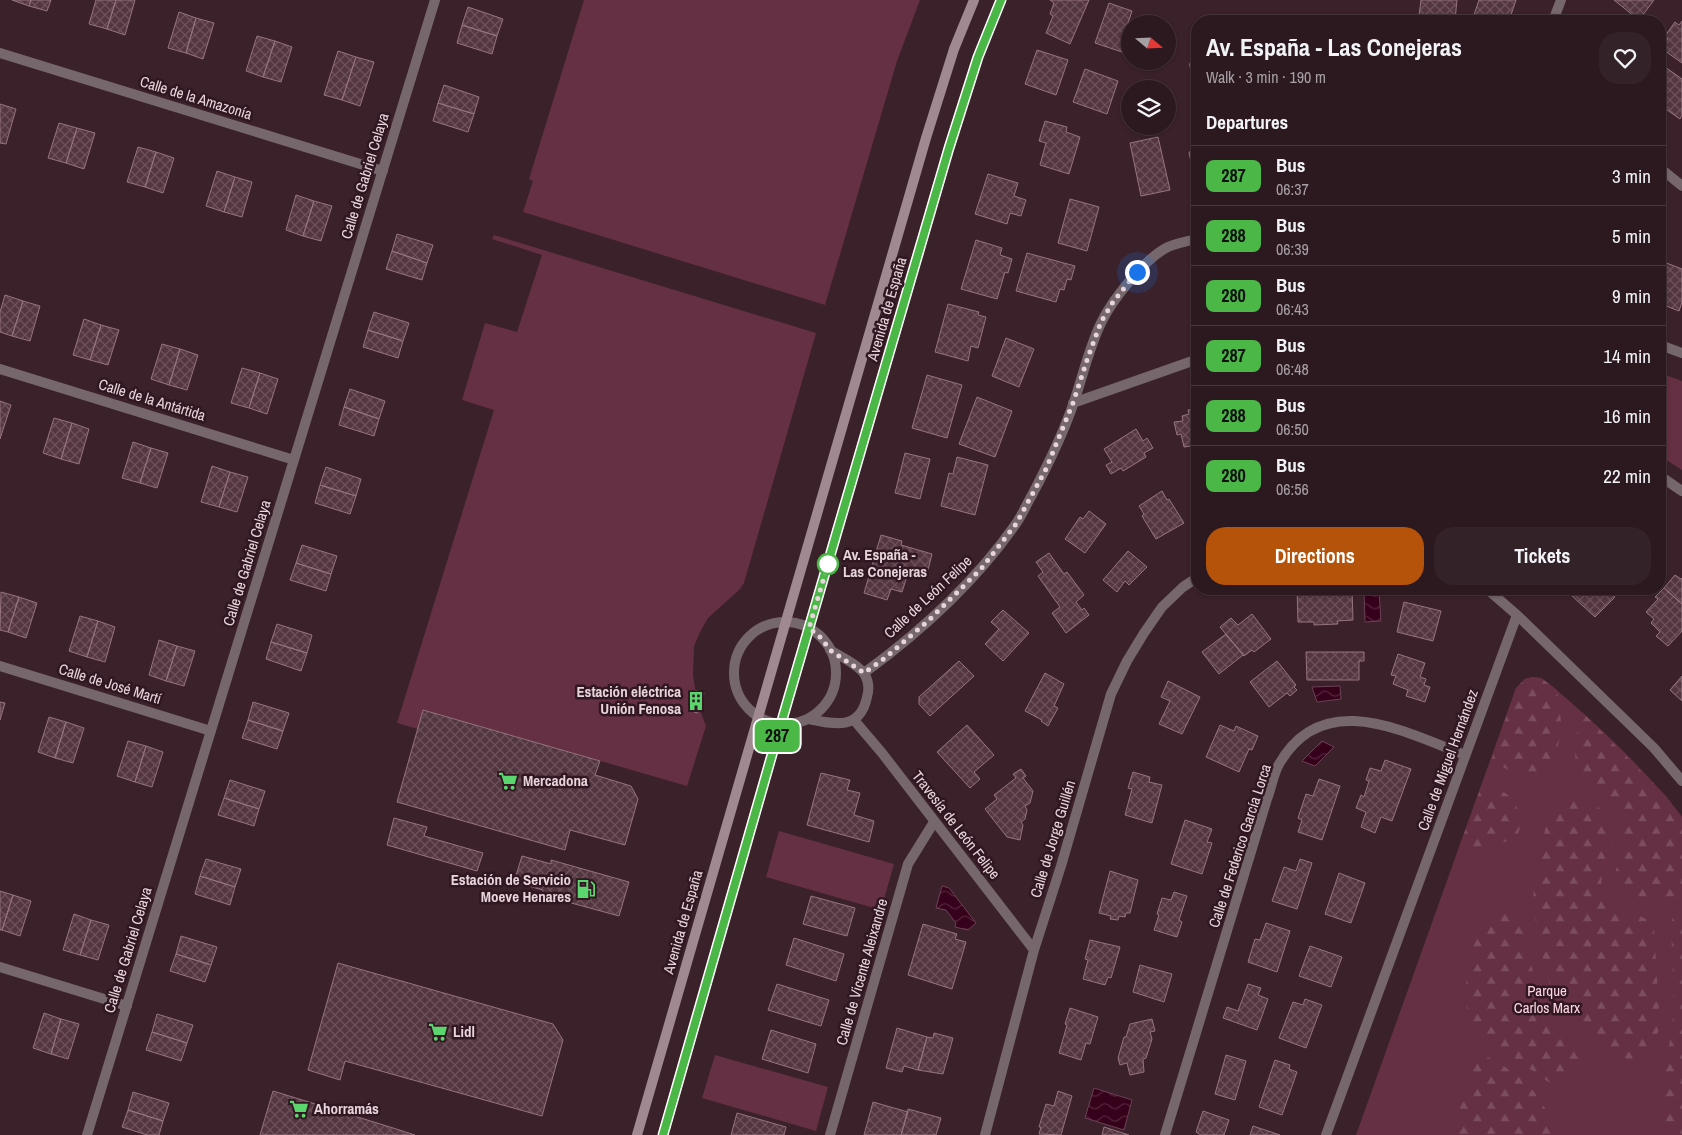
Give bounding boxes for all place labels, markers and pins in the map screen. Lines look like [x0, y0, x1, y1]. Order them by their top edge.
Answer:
place label: Av. España - Las Conejeras [843, 544, 927, 582]
marker: Av. España - Las Conejeras [817, 553, 839, 575]
place label: Estación eléctrica Unión Fenosa [576, 681, 681, 719]
building icon: Estación eléctrica Unión Fenosa [685, 690, 707, 712]
supermarket icon: Mercadona [497, 770, 519, 792]
place label: Mercadona [523, 770, 588, 791]
place label: Estación de Servicio Moeve Henares [451, 869, 571, 907]
fuel station icon: Estación de Servicio Moeve Henares [575, 878, 597, 900]
supermarket icon: Lidl [427, 1021, 449, 1043]
place label: Lidl [453, 1021, 475, 1042]
supermarket icon: Ahorramás [288, 1098, 310, 1120]
place label: Ahorramás [314, 1098, 379, 1119]

